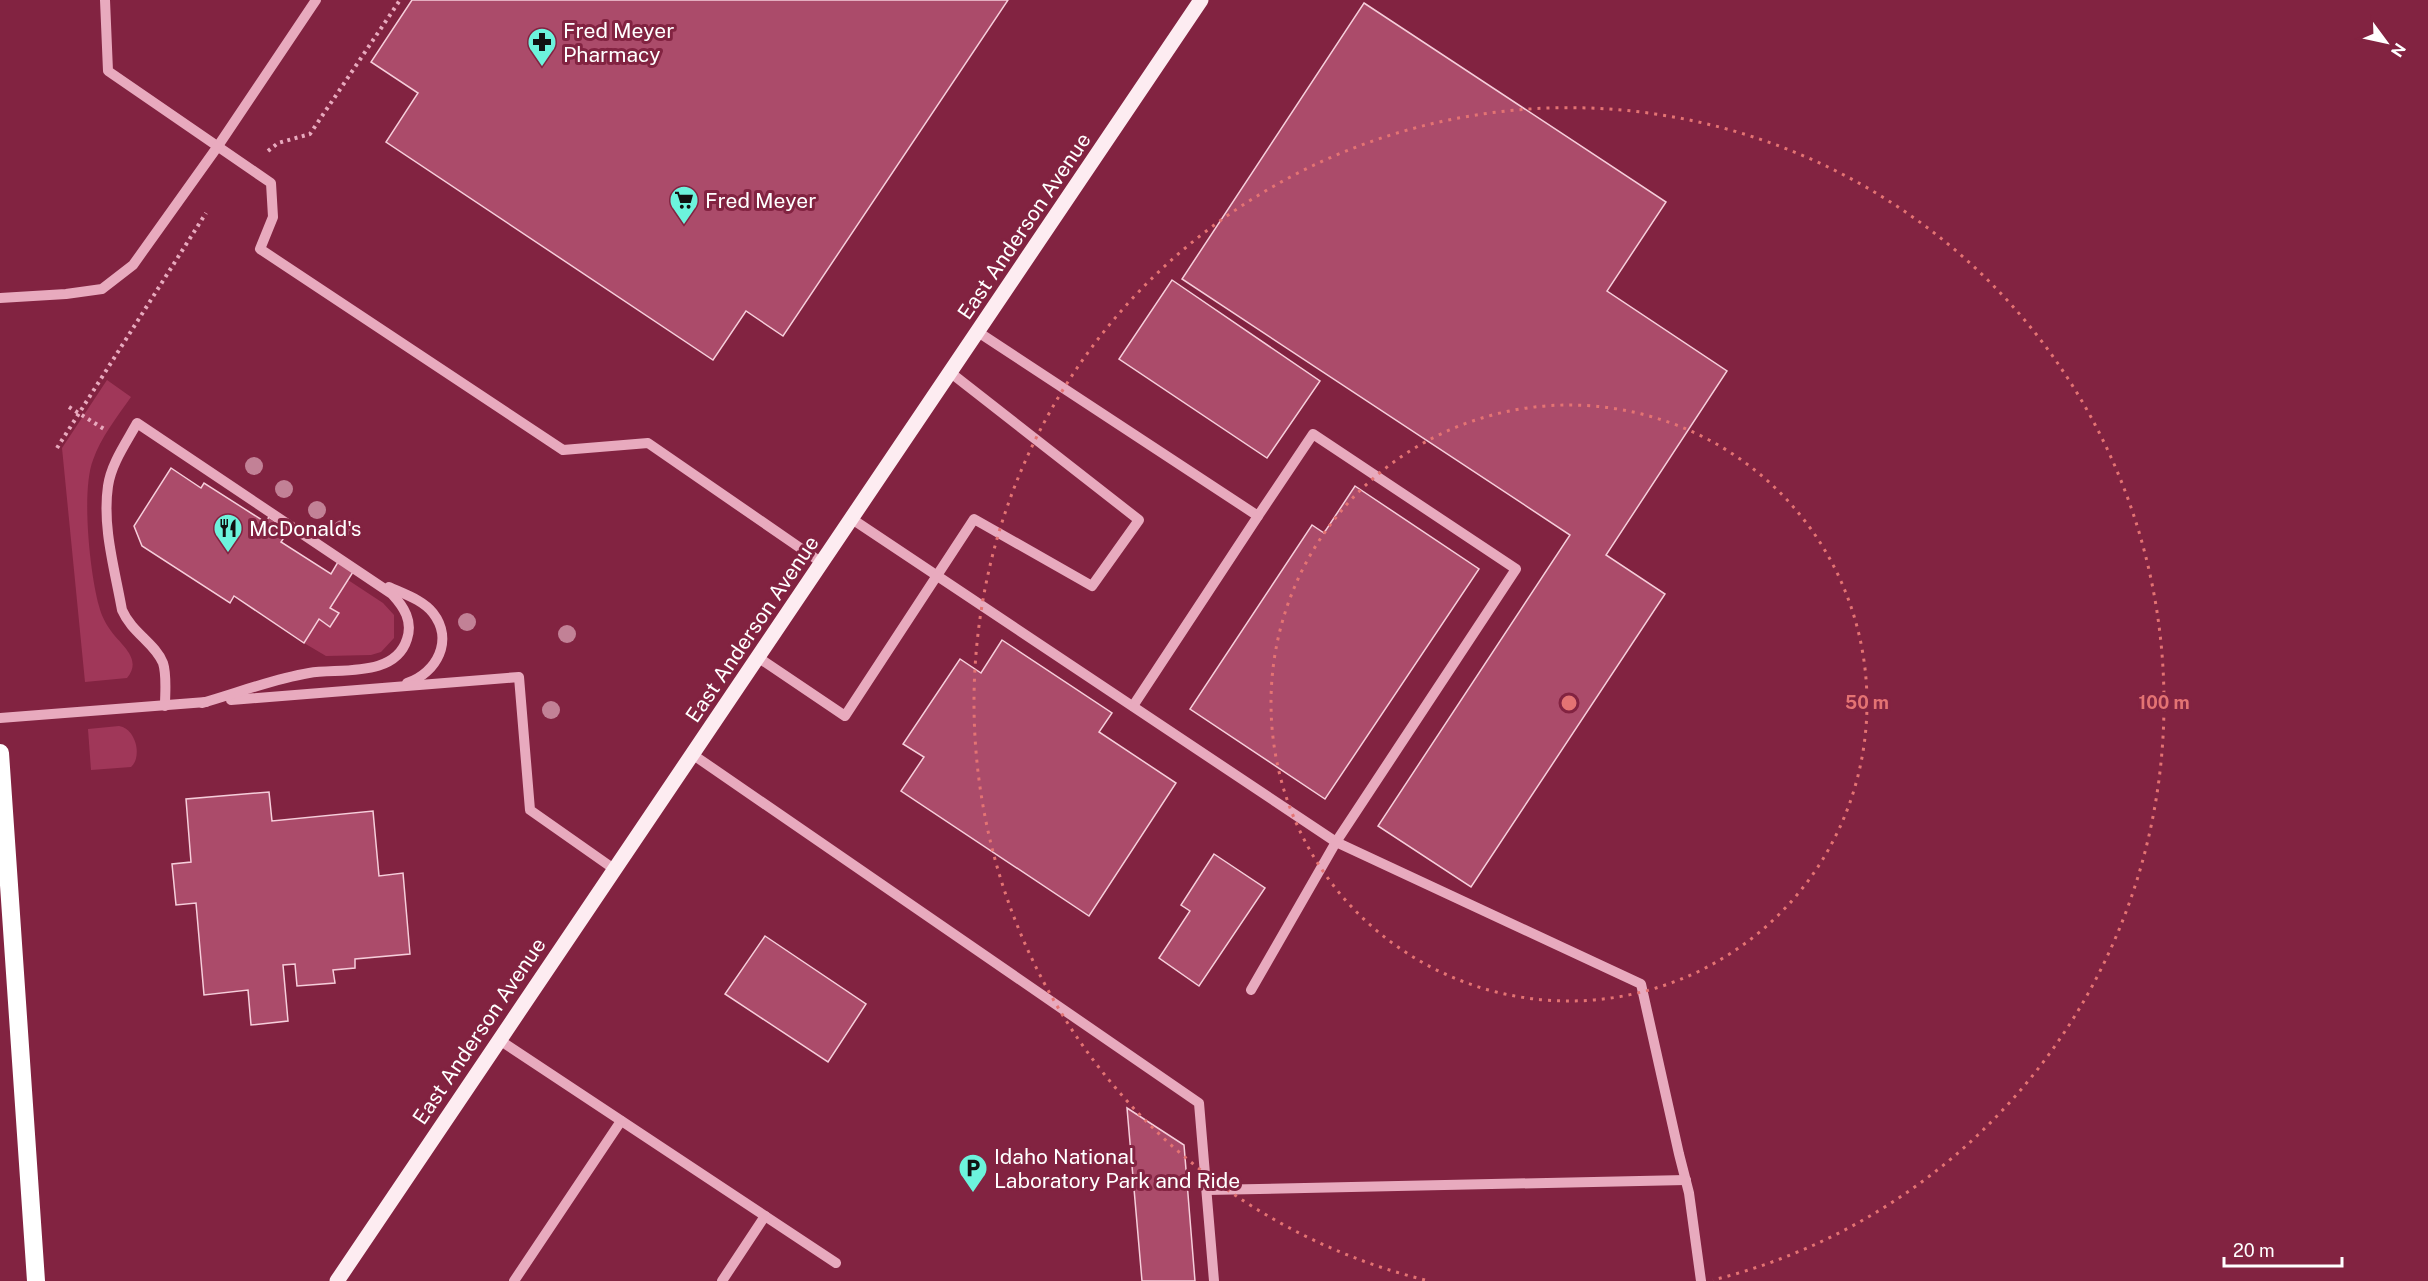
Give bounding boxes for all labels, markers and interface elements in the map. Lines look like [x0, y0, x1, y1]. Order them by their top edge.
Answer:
north arrow [2356, 12, 2416, 72]
place label: Fred Meyer Pharmacy [563, 18, 674, 67]
pharmacy icon: Fred Meyer Pharmacy [526, 26, 558, 68]
text: N [2387, 39, 2410, 60]
street label: East Anderson Avenue [952, 128, 1096, 324]
supermarket icon: Fred Meyer [668, 184, 700, 226]
place label: Fred Meyer [705, 188, 816, 213]
restaurant icon: McDonald's [212, 512, 244, 554]
place label: McDonald's [249, 516, 361, 541]
street label: East Anderson Avenue [680, 531, 824, 727]
text: 50 m [1845, 692, 1889, 713]
text: 100 m [2138, 692, 2190, 713]
centre of rings [1559, 693, 1579, 713]
street label: East Anderson Avenue [407, 933, 551, 1129]
place label: Idaho National Laboratory Park and Ride [994, 1144, 1240, 1193]
parking icon: Idaho National Laboratory Park and Ride [957, 1152, 989, 1194]
scale bar [2224, 1230, 2342, 1268]
text: 20 m [2233, 1240, 2275, 1261]

